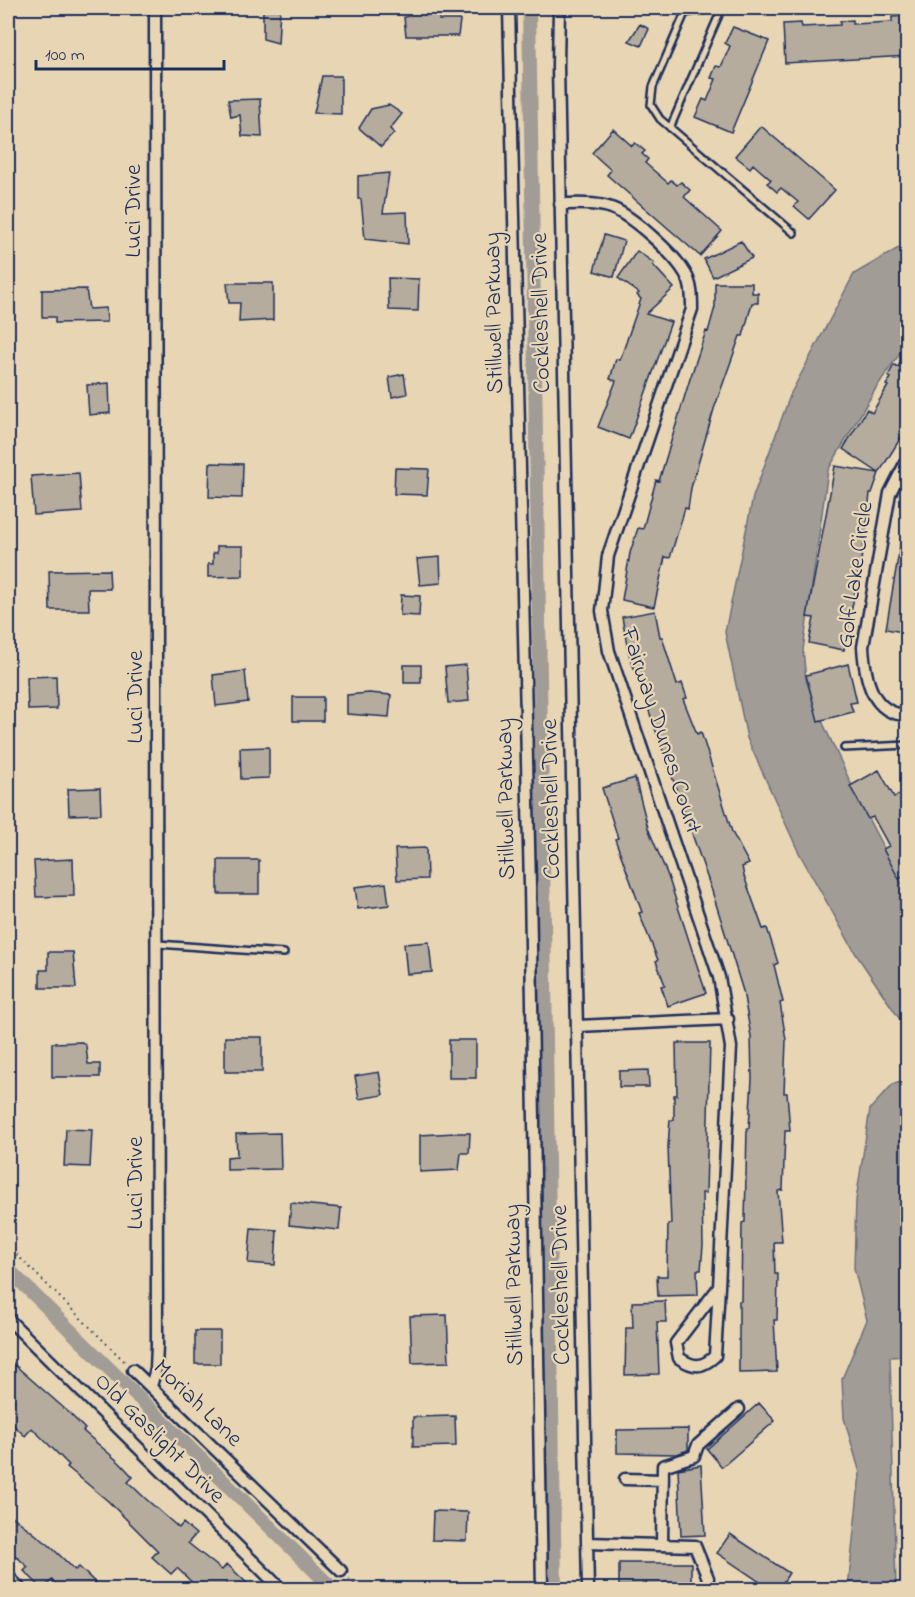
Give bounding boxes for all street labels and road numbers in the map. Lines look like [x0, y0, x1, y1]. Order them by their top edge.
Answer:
street label: Luci Drive [117, 164, 152, 258]
street label: Stillwell Parkway [476, 232, 515, 394]
street label: Cockleshell Drive [523, 232, 561, 393]
street label: Golf Lake Circle [828, 499, 884, 650]
street label: Fairway Dunes Court [609, 622, 710, 839]
street label: Luci Drive [119, 650, 154, 744]
street label: Stillwell Parkway [488, 718, 527, 880]
street label: Cockleshell Drive [533, 718, 571, 879]
street label: Luci Drive [119, 1136, 154, 1230]
street label: Stillwell Parkway [496, 1204, 535, 1366]
street label: Cockleshell Drive [543, 1204, 581, 1365]
street label: Moriah Lane [144, 1352, 250, 1456]
street label: Old Gaslight Drive [85, 1365, 233, 1513]

